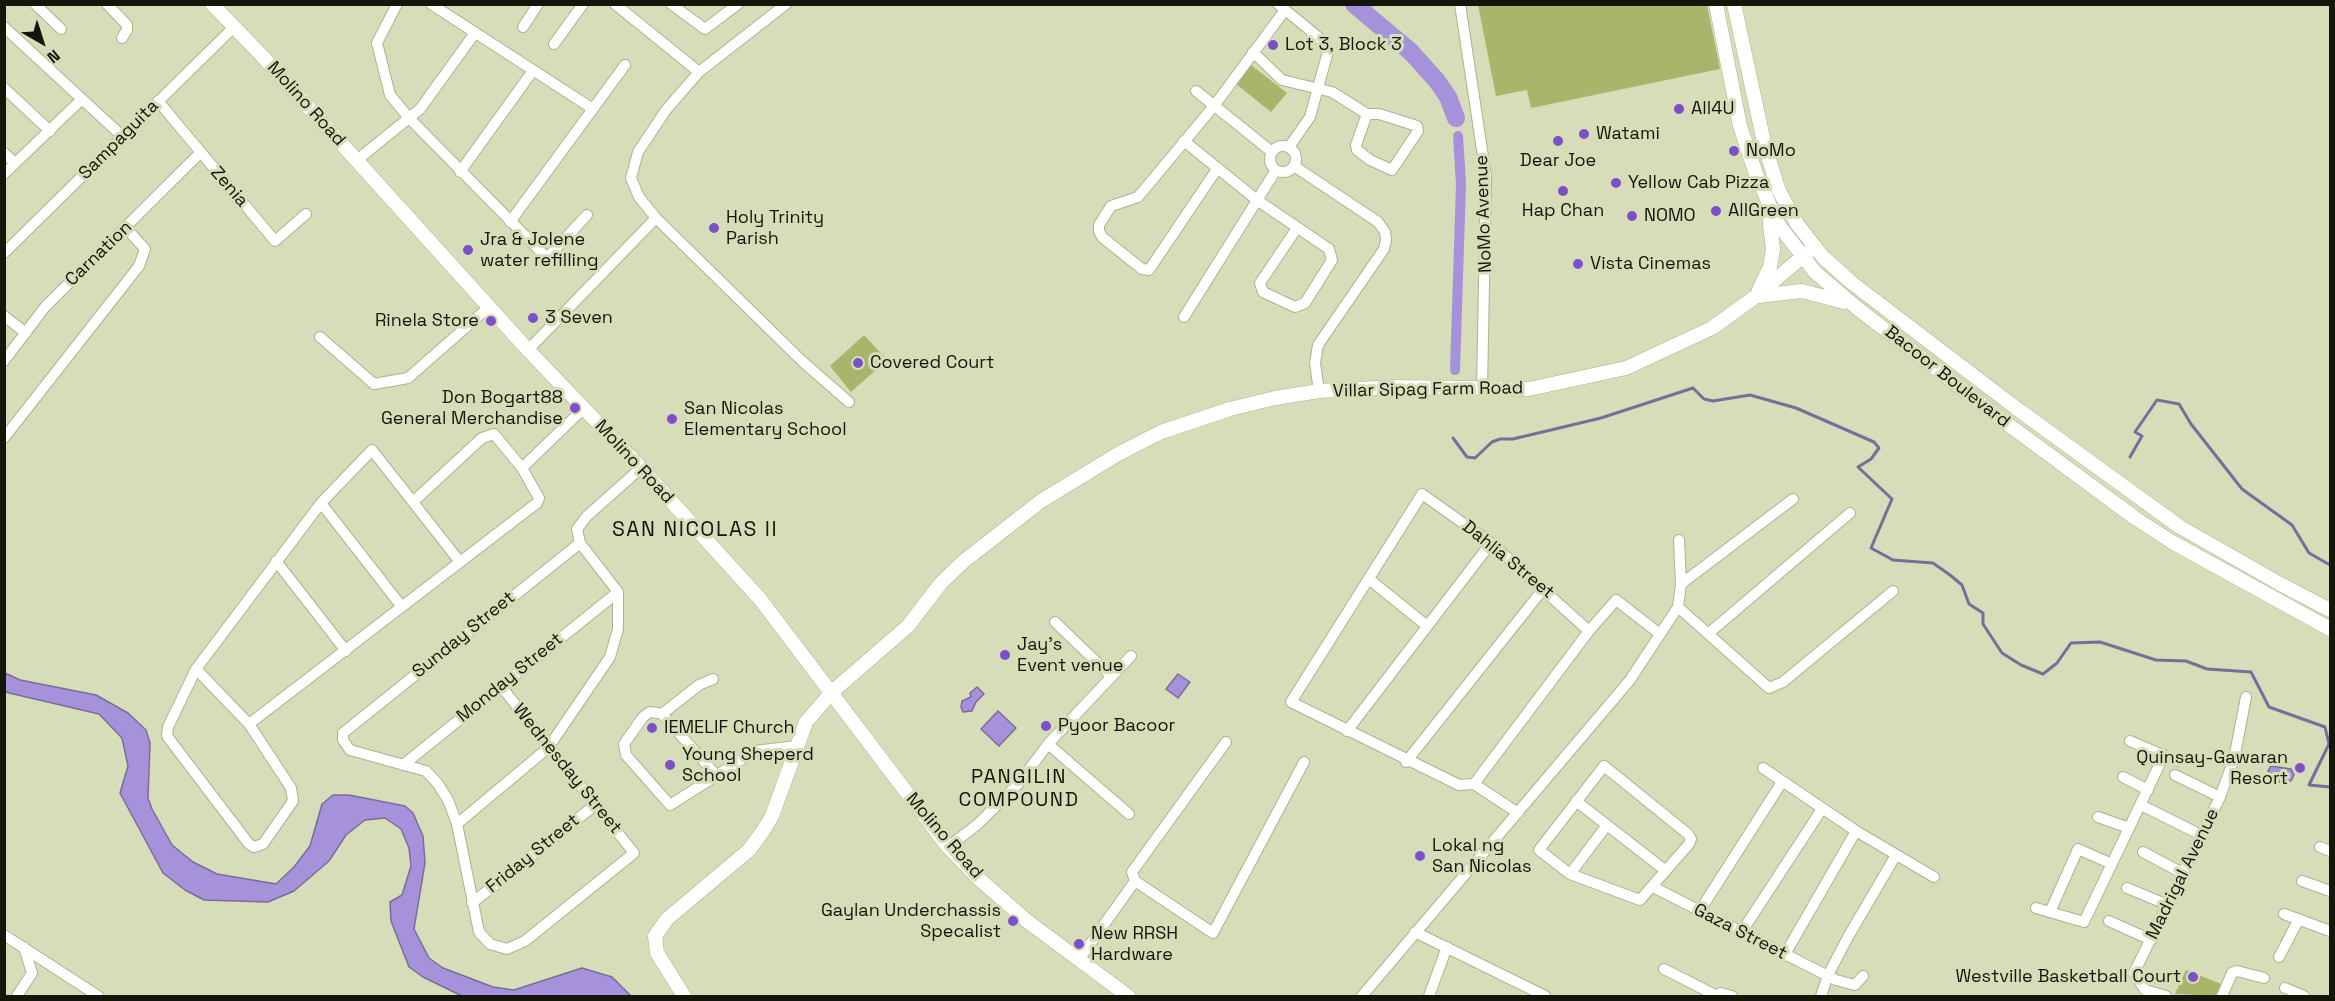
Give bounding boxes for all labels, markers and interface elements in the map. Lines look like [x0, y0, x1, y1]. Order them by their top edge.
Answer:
north arrow [12, 12, 72, 72]
place label: Lot 3, Block 3 [1285, 34, 1402, 56]
marker: Lot 3, Block 3 [1266, 38, 1280, 52]
text: N [43, 45, 64, 68]
street label: Molino Road [262, 57, 350, 151]
street label: Sampaguita [75, 96, 163, 184]
place label: All4U [1691, 98, 1734, 120]
marker: All4U [1672, 102, 1686, 116]
place label: Watami [1596, 123, 1660, 145]
marker: Watami [1577, 127, 1591, 141]
marker: Dear Joe [1551, 134, 1565, 148]
place label: NoMo [1746, 140, 1796, 162]
marker: NoMo [1727, 144, 1741, 158]
place label: Dear Joe [1520, 150, 1596, 172]
street label: NoMo Avenue [1471, 155, 1497, 273]
street label: Zenia [206, 162, 252, 212]
place label: Yellow Cab Pizza [1628, 172, 1769, 194]
marker: Yellow Cab Pizza [1609, 176, 1623, 190]
marker: Hap Chan [1556, 184, 1570, 198]
place label: Hap Chan [1522, 200, 1604, 222]
place label: AllGreen [1728, 200, 1799, 222]
marker: AllGreen [1709, 204, 1723, 218]
place label: NOMO [1644, 205, 1696, 227]
place label: Holy Trinity Parish [726, 207, 824, 250]
marker: NOMO [1625, 209, 1639, 223]
street label: Carnation [61, 217, 137, 291]
marker: Holy Trinity Parish [707, 221, 721, 235]
place label: Jra & Jolene water refilling [480, 229, 599, 272]
marker: Jra & Jolene water refilling [461, 243, 475, 257]
place label: Vista Cinemas [1590, 253, 1711, 275]
marker: Vista Cinemas [1571, 257, 1585, 271]
place label: 3 Seven [545, 307, 613, 329]
place label: Rinela Store [375, 310, 479, 332]
marker: 3 Seven [526, 311, 540, 325]
marker: Rinela Store [484, 314, 498, 328]
street label: Bacoor Boulevard [1880, 321, 2014, 433]
place label: Covered Court [870, 352, 994, 374]
marker: Covered Court [851, 356, 865, 370]
street label: Villar Sipag Farm Road [1333, 378, 1523, 402]
place label: Don Bogart88 General Merchandise [381, 387, 563, 430]
place label: San Nicolas Elementary School [684, 398, 847, 440]
marker: Don Bogart88 General Merchandise [568, 401, 582, 415]
marker: San Nicolas Elementary School [665, 412, 679, 426]
street label: Molino Road [590, 416, 678, 508]
street label: Dahlia Street [1458, 516, 1558, 604]
district label: SAN NICOLAS II [612, 517, 778, 543]
street label: Sunday Street [408, 587, 520, 683]
street label: Monday Street [453, 629, 567, 727]
place label: Jay's Event venue [1017, 634, 1123, 676]
marker: Jay's Event venue [998, 648, 1012, 662]
street label: Wednesday Street [508, 700, 626, 838]
place label: Pyoor Bacoor [1058, 715, 1175, 737]
place label: IEMELIF Church [664, 717, 795, 739]
marker: Pyoor Bacoor [1039, 719, 1053, 733]
marker: IEMELIF Church [645, 721, 659, 735]
place label: Young Sheperd School [682, 744, 814, 786]
place label: Quinsay-Gawaran Resort [2136, 747, 2288, 789]
marker: Young Sheperd School [663, 758, 677, 772]
marker: Quinsay-Gawaran Resort [2293, 761, 2307, 775]
district label: PANGILIN COMPOUND [959, 766, 1079, 813]
street label: Molino Road [901, 789, 987, 883]
street label: Madrigal Avenue [2142, 805, 2224, 943]
street label: Friday Street [482, 810, 584, 898]
place label: Lokal ng San Nicolas [1432, 835, 1531, 878]
marker: Lokal ng San Nicolas [1413, 849, 1427, 863]
street label: Gaza Street [1690, 899, 1790, 965]
place label: Gaylan Underchassis Specalist [821, 900, 1001, 942]
marker: Gaylan Underchassis Specalist [1006, 914, 1020, 928]
place label: New RRSH Hardware [1091, 923, 1178, 966]
marker: New RRSH Hardware [1072, 937, 1086, 951]
place label: Westville Basketball Court [1955, 966, 2181, 988]
marker: Westville Basketball Court [2186, 970, 2200, 984]

